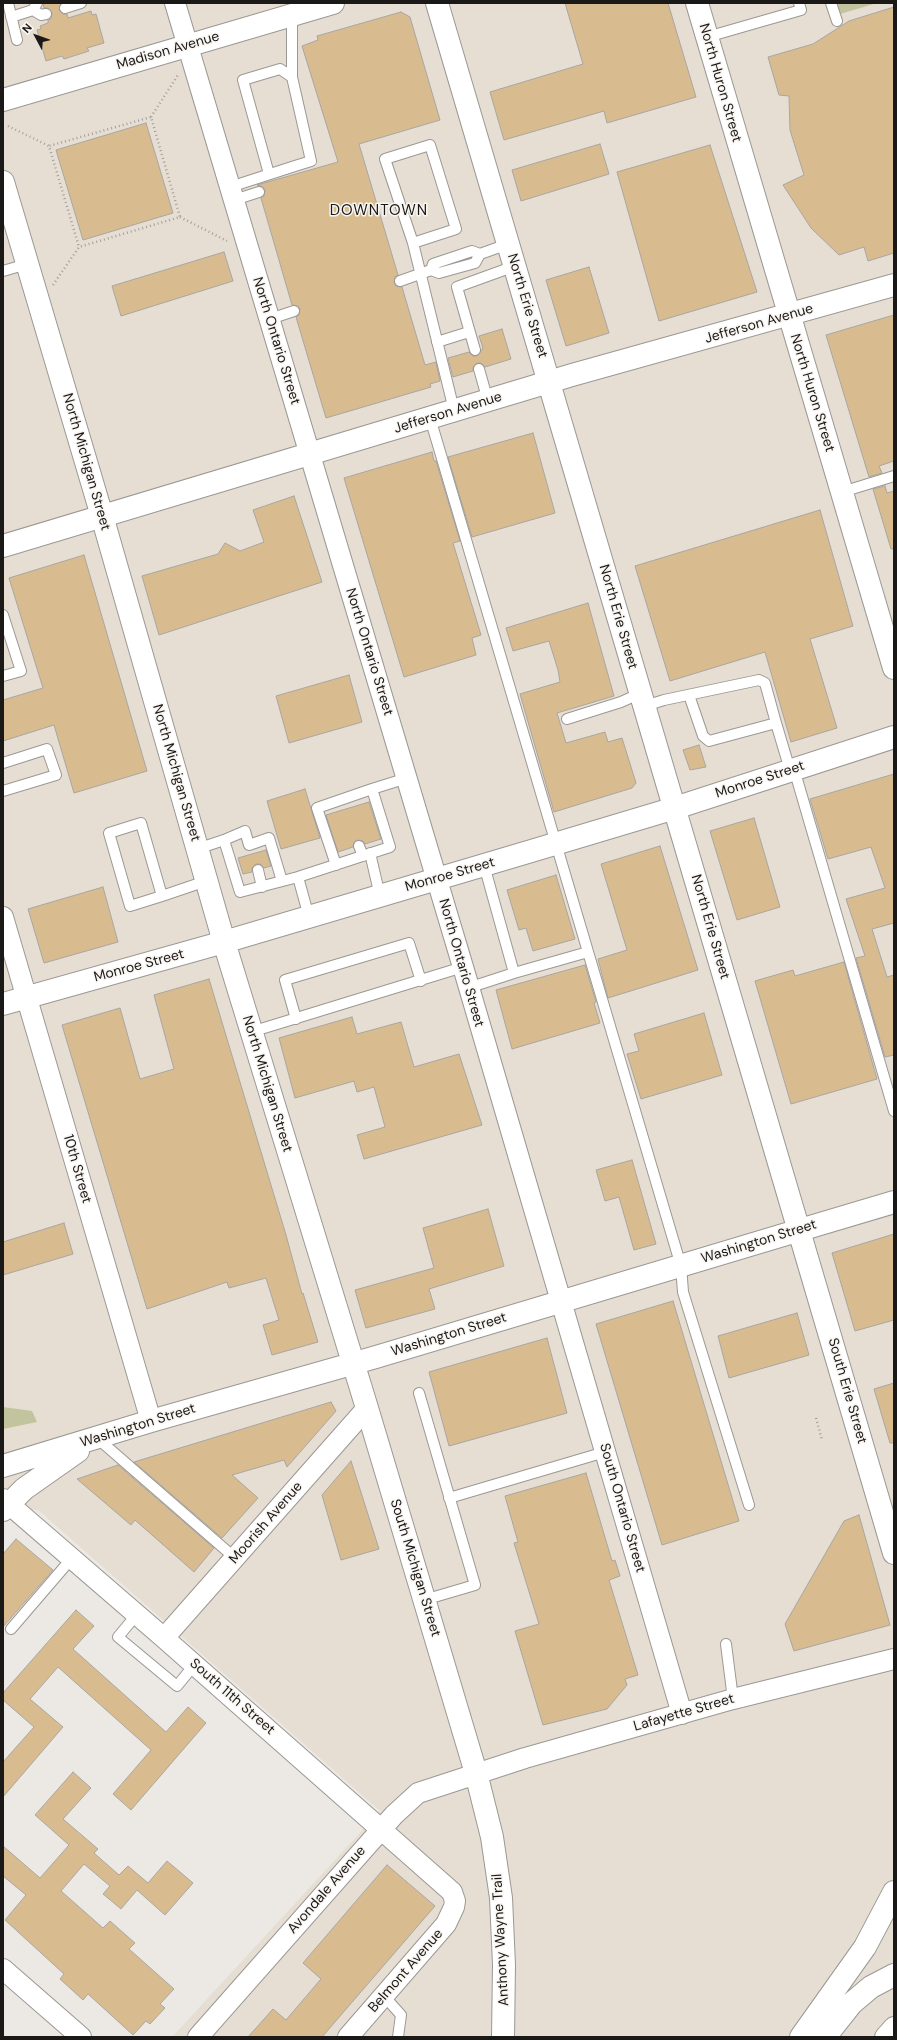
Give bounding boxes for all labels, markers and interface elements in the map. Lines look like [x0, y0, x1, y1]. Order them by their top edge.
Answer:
north arrow [16, 16, 56, 56]
text: N [19, 21, 35, 36]
street label: North Huron Street [695, 22, 745, 144]
street label: Madison Avenue [115, 28, 221, 74]
district label: DOWNTOWN [330, 202, 428, 220]
street label: North Erie Street [503, 252, 551, 360]
street label: North Ontario Street [249, 275, 303, 407]
street label: Jefferson Avenue [703, 300, 815, 348]
street label: North Huron Street [786, 332, 838, 454]
street label: Jefferson Avenue [392, 389, 504, 437]
street label: North Michigan Street [58, 392, 114, 532]
street label: North Erie Street [595, 563, 641, 671]
street label: North Ontario Street [342, 586, 396, 718]
street label: North Michigan Street [148, 703, 204, 843]
street label: Monroe Street [713, 758, 807, 802]
street label: Monroe Street [403, 854, 497, 896]
street label: North Erie Street [687, 873, 733, 981]
street label: North Ontario Street [435, 897, 487, 1029]
street label: Monroe Street [92, 946, 186, 986]
street label: North Michigan Street [238, 1014, 296, 1154]
street label: 10th Street [59, 1133, 95, 1205]
street label: Washington Street [699, 1216, 819, 1268]
street label: Washington Street [389, 1309, 509, 1361]
street label: South Erie Street [824, 1336, 870, 1446]
street label: Washington Street [78, 1400, 198, 1452]
street label: South Ontario Street [595, 1441, 649, 1575]
street label: Moorish Avenue [226, 1479, 306, 1567]
street label: South Michigan Street [386, 1497, 444, 1639]
street label: South 11th Street [186, 1655, 278, 1739]
street label: Lafayette Street [632, 1691, 736, 1735]
street label: Avondale Avenue [284, 1843, 370, 1937]
street label: Anthony Wayne Trail [489, 1873, 513, 2007]
street label: Belmont Avenue [365, 1926, 447, 2016]

